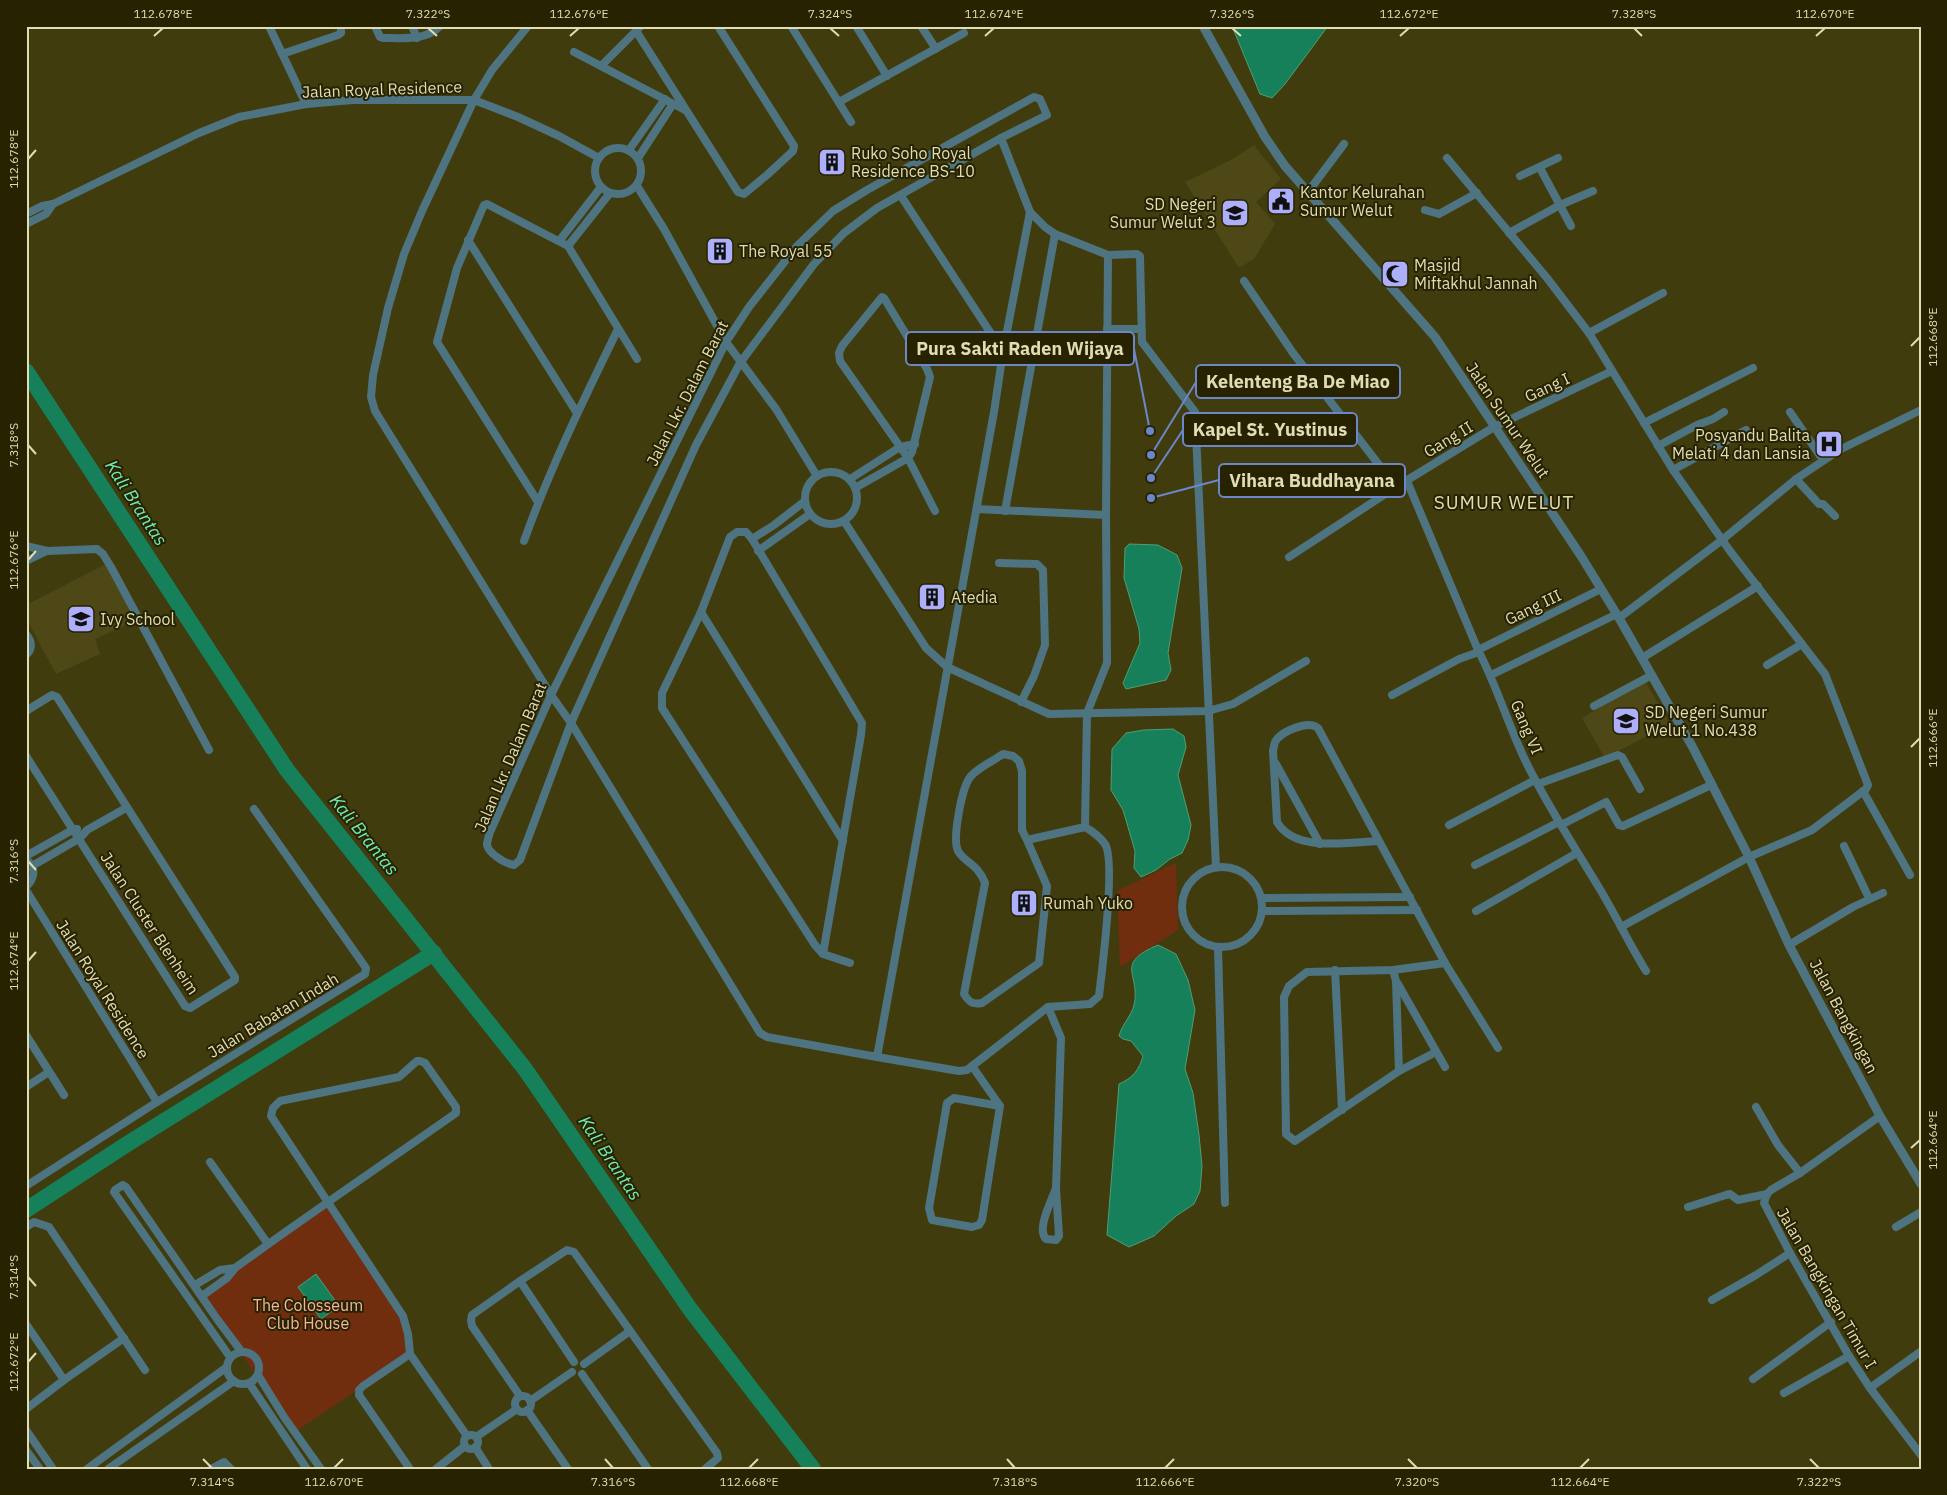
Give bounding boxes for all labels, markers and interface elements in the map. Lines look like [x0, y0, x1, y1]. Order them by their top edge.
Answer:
text: 112.678°E [133, 6, 193, 21]
text: 7.322°S [406, 6, 450, 21]
text: 112.676°E [549, 6, 609, 21]
text: 7.324°S [808, 6, 852, 21]
text: 112.674°E [964, 6, 1024, 21]
text: 7.326°S [1210, 6, 1254, 21]
text: 112.672°E [1379, 6, 1439, 21]
text: 7.328°S [1612, 6, 1656, 21]
text: 112.670°E [1795, 6, 1855, 21]
street label: Jalan Royal Residence [302, 76, 463, 102]
text: 112.678°E [6, 129, 21, 189]
place label: Ruko Soho Royal Residence BS-10 [851, 143, 975, 181]
building icon: Ruko Soho Royal Residence BS-10 [817, 147, 847, 177]
place label: Kantor Kelurahan Sumur Welut [1300, 182, 1425, 220]
public building icon: Kantor Kelurahan Sumur Welut [1266, 186, 1296, 216]
place label: SD Negeri Sumur Welut 3 [1110, 194, 1216, 232]
school or university icon: SD Negeri Sumur Welut 3 [1220, 198, 1250, 228]
building icon: The Royal 55 [705, 236, 735, 266]
place label: The Royal 55 [739, 241, 832, 261]
place label: Masjid Miftakhul Jannah [1414, 255, 1538, 293]
mosque icon: Masjid Miftakhul Jannah [1380, 259, 1410, 289]
text: 112.668°E [1925, 307, 1940, 367]
street label: Jalan Lkr. Dalam Barat [642, 317, 732, 469]
callout: Pura Sakti Raden Wijaya [906, 332, 1134, 365]
text: Pura Sakti Raden Wijaya [916, 337, 1124, 360]
street label: Jalan Sumur Welut [1462, 358, 1554, 482]
callout: Kelenteng Ba De Miao [1196, 365, 1400, 398]
street label: Gang I [1521, 368, 1573, 406]
text: Kelenteng Ba De Miao [1206, 370, 1390, 393]
callout: Kapel St. Yustinus [1183, 413, 1357, 446]
street label: Gang II [1420, 417, 1476, 461]
text: Kapel St. Yustinus [1193, 418, 1347, 441]
text: 7.318°S [6, 423, 21, 467]
place label: Posyandu Balita Melati 4 dan Lansia [1672, 425, 1810, 463]
hospital icon: Posyandu Balita Melati 4 dan Lansia [1814, 429, 1844, 459]
water label: Kali Brantas [100, 456, 173, 550]
callout: Vihara Buddhayana [1219, 464, 1405, 497]
text: Vihara Buddhayana [1229, 469, 1395, 492]
district label: SUMUR WELUT [1434, 490, 1574, 514]
text: 112.676°E [6, 530, 21, 590]
building icon: Atedia [917, 582, 947, 612]
street label: Gang III [1502, 585, 1564, 629]
place label: Atedia [951, 587, 998, 607]
school or university icon: Ivy School [66, 604, 96, 634]
place label: Ivy School [100, 609, 175, 629]
street label: Jalan Lkr. Dalam Barat [469, 679, 551, 835]
street label: Gang VI [1507, 697, 1547, 757]
place label: SD Negeri Sumur Welut 1 No.438 [1645, 702, 1767, 740]
school or university icon: SD Negeri Sumur Welut 1 No.438 [1611, 706, 1641, 736]
text: 112.666°E [1925, 708, 1940, 768]
water label: Kali Brantas [325, 790, 404, 880]
text: 7.316°S [6, 839, 21, 883]
street label: Jalan Cluster Blenheim [96, 848, 204, 998]
building icon: Rumah Yuko [1009, 888, 1039, 918]
place label: Rumah Yuko [1043, 893, 1133, 913]
street label: Jalan Royal Residence [52, 916, 154, 1062]
text: 112.674°E [6, 931, 21, 991]
street label: Jalan Bangkingan [1805, 955, 1883, 1077]
street label: Jalan Babatan Indah [204, 968, 342, 1062]
text: 112.664°E [1925, 1110, 1940, 1170]
water label: Kali Brantas [574, 1111, 647, 1205]
street label: Jalan Bangkingan Timur I [1773, 1204, 1881, 1372]
text: 7.314°S [6, 1255, 21, 1299]
park label: The Colosseum Club House [253, 1295, 363, 1333]
text: 112.672°E [6, 1332, 21, 1392]
text: 7.314°S [190, 1474, 234, 1489]
text: 112.670°E [304, 1474, 364, 1489]
text: 7.316°S [591, 1474, 635, 1489]
text: 112.668°E [719, 1474, 779, 1489]
text: 7.318°S [993, 1474, 1037, 1489]
text: 112.666°E [1135, 1474, 1195, 1489]
text: 7.320°S [1395, 1474, 1439, 1489]
text: 112.664°E [1550, 1474, 1610, 1489]
text: 7.322°S [1797, 1474, 1841, 1489]

